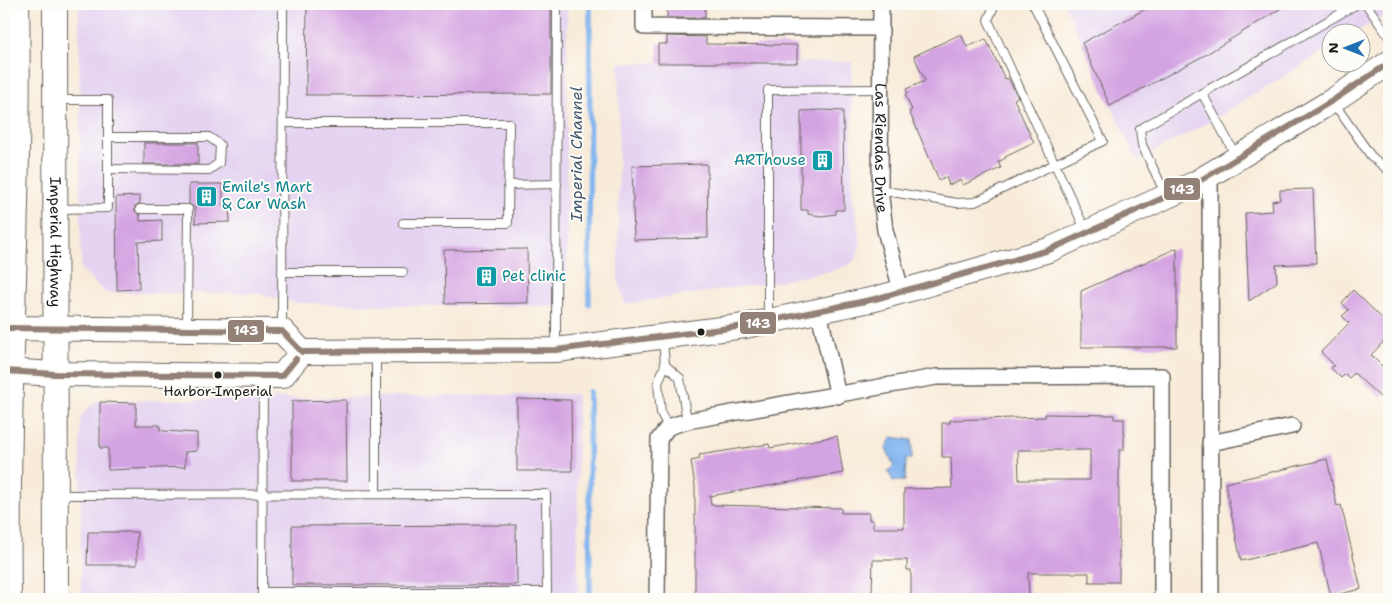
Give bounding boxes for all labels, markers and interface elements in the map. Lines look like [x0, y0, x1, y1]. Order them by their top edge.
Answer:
north arrow [1320, 22, 1370, 72]
text: N [1324, 42, 1342, 54]
street label: Las Riendas Drive [870, 83, 893, 214]
water label: Imperial Channel [566, 86, 587, 223]
building icon: ARThouse [810, 148, 834, 172]
place label: ARThouse [734, 150, 806, 170]
street label: Imperial Highway [45, 177, 66, 307]
place label: Emile's Mart & Car Wash [222, 177, 312, 214]
line badge: 143 [1163, 177, 1201, 201]
text: 143 [1170, 180, 1195, 198]
building icon: Emile's Mart & Car Wash [194, 184, 218, 208]
building icon: Pet clinic [474, 264, 498, 288]
place label: Pet clinic [502, 266, 566, 286]
line badge: 143 [739, 311, 777, 335]
text: 143 [746, 314, 771, 332]
line badge: 143 [227, 319, 265, 343]
text: 143 [234, 321, 259, 339]
unlabelled marker [696, 327, 706, 337]
marker: Harbor-Imperial [213, 370, 223, 380]
place label: Harbor-Imperial [163, 382, 273, 400]

